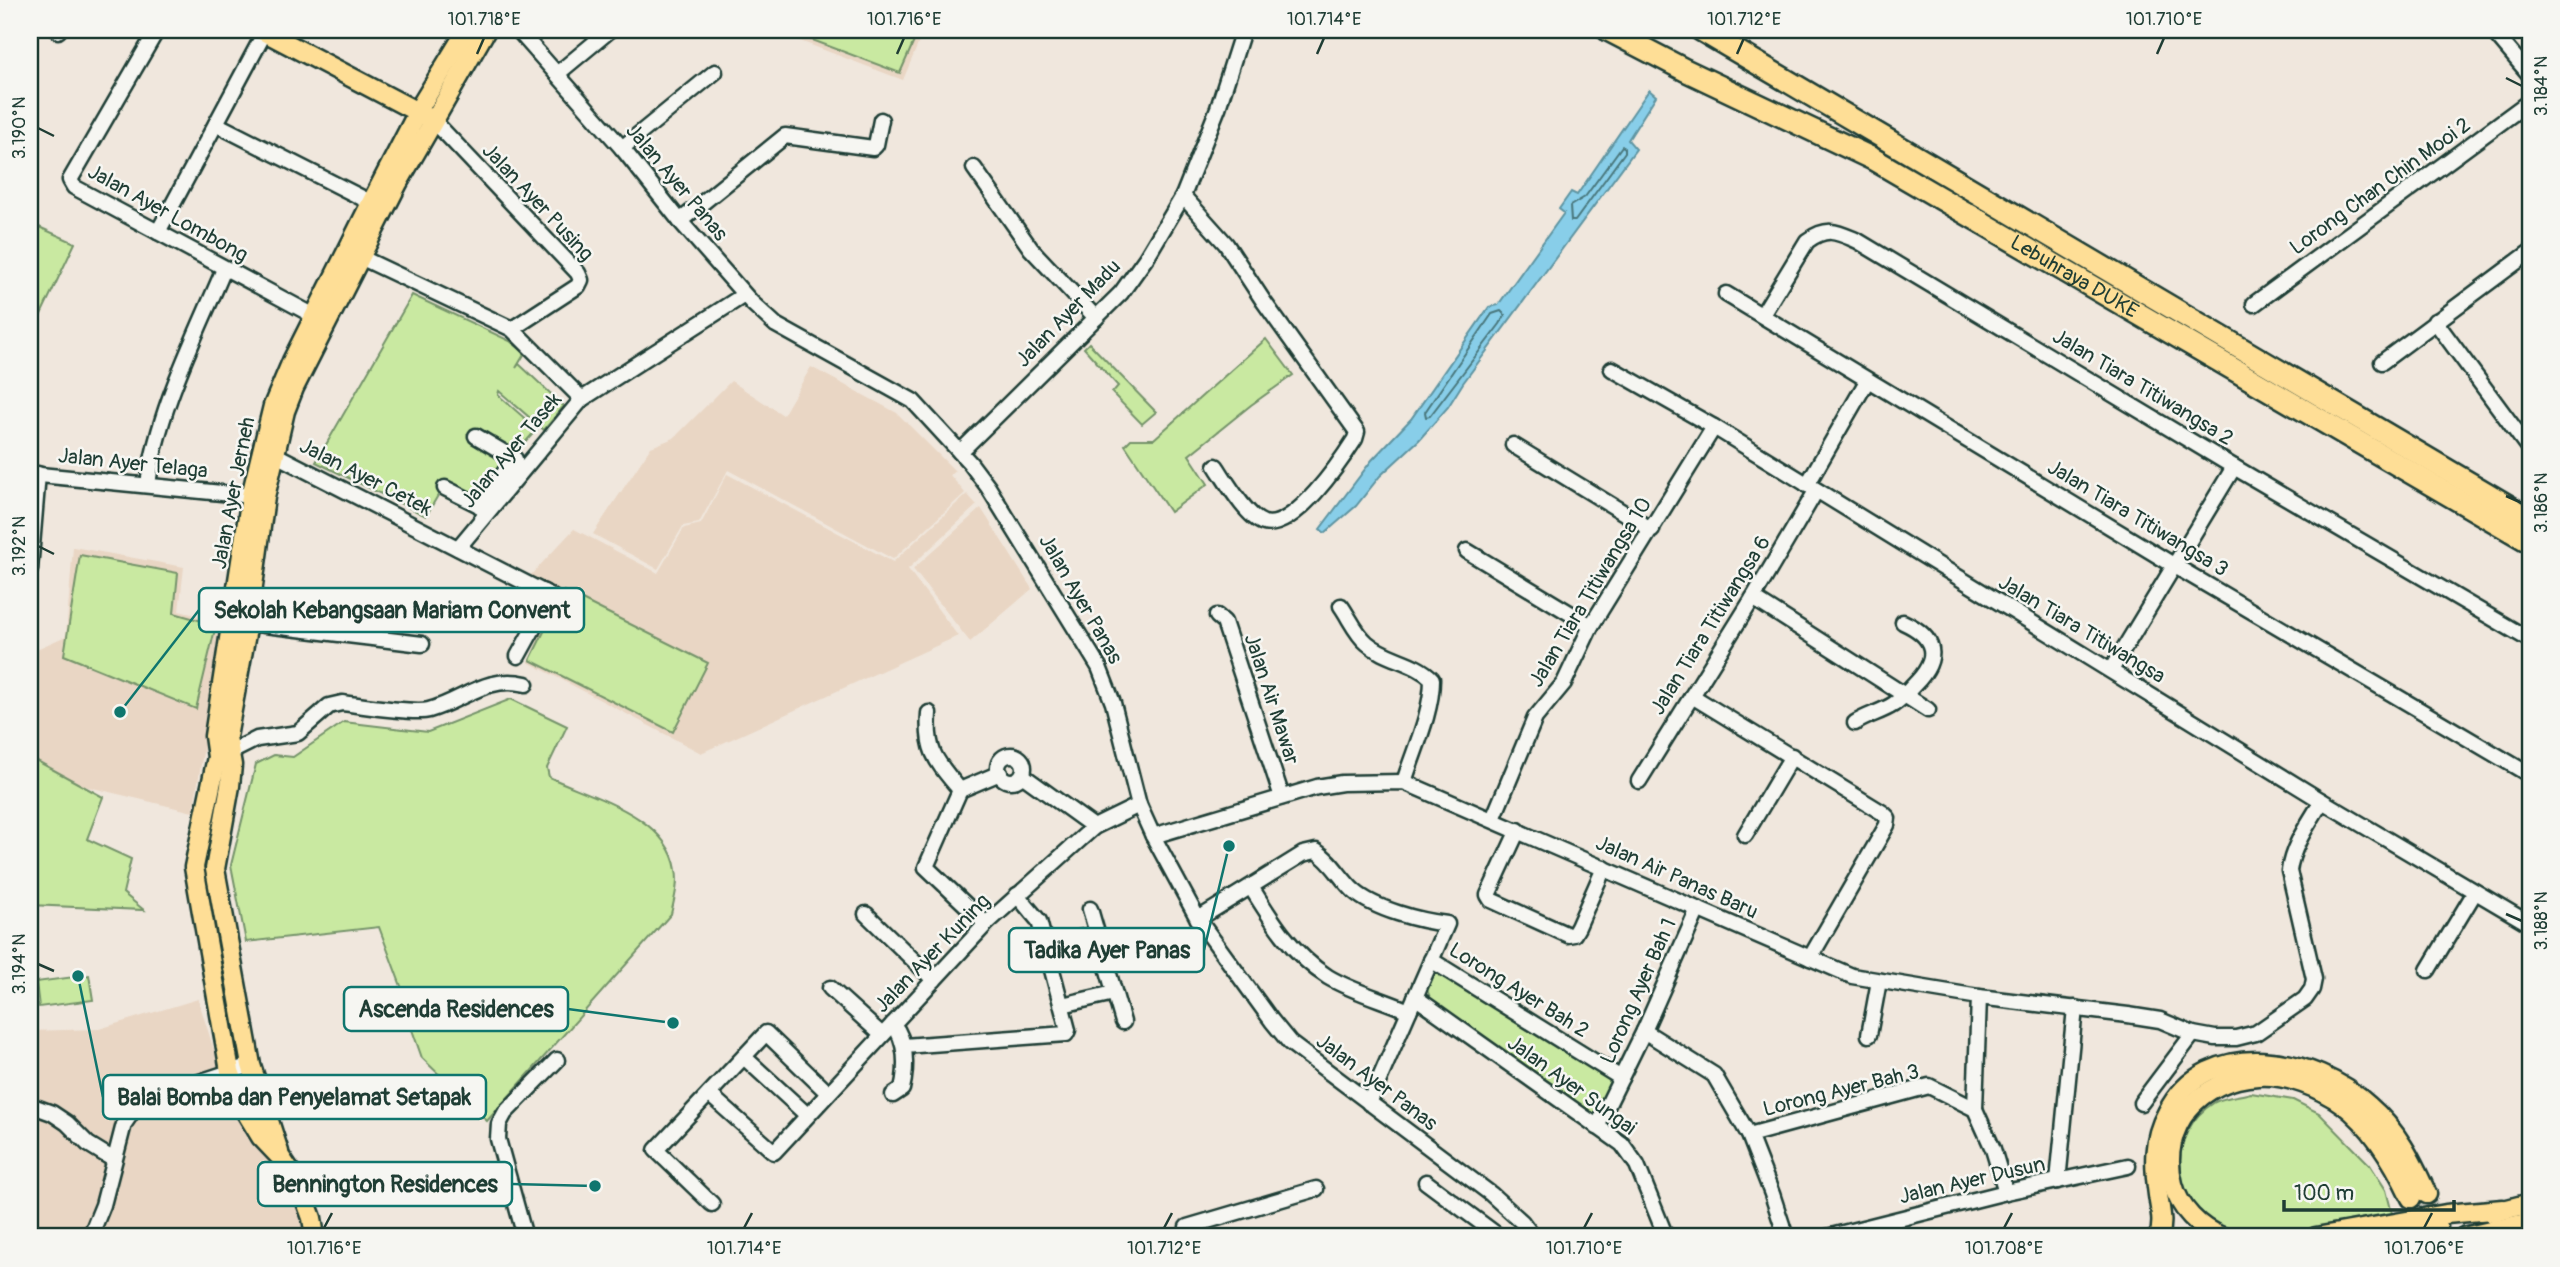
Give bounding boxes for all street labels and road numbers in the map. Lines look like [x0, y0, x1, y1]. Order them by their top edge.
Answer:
street label: Lorong Chan Chin Mooi 2 [2284, 112, 2476, 261]
street label: Jalan Ayer Panas [620, 118, 734, 247]
street label: Jalan Ayer Pusing [476, 138, 599, 267]
street label: Jalan Ayer Lombong [83, 158, 253, 269]
street label: Lebuhraya DUKE [2005, 229, 2143, 325]
street label: Jalan Ayer Madu [1010, 254, 1127, 373]
street label: Jalan Tiara Titiwangsa 2 [2047, 323, 2238, 452]
street label: Jalan Ayer Tasek [455, 387, 568, 514]
street label: Jalan Ayer Jerneh [206, 415, 261, 571]
street label: Jalan Ayer Cetek [295, 432, 437, 523]
street label: Jalan Ayer Telaga [57, 442, 209, 485]
street label: Jalan Tiara Titiwangsa 3 [2042, 454, 2233, 583]
street label: Jalan Tiara Titiwangsa 10 [1523, 492, 1658, 692]
street label: Jalan Ayer Panas [1033, 530, 1129, 669]
street label: Jalan Tiara Titiwangsa 6 [1644, 530, 1777, 720]
street label: Jalan Tiara Titiwangsa [1993, 569, 2170, 690]
street label: Jalan Air Mawar [1238, 630, 1306, 769]
street label: Jalan Air Panas Baru [1591, 830, 1762, 925]
street label: Jalan Ayer Kuning [869, 888, 996, 1019]
street label: Lorong Ayer Bah 1 [1594, 914, 1683, 1068]
street label: Lorong Ayer Bah 2 [1444, 937, 1594, 1044]
street label: Jalan Ayer Panas [1311, 1028, 1443, 1137]
street label: Jalan Ayer Sungai [1502, 1029, 1642, 1141]
street label: Lorong Ayer Bah 3 [1760, 1058, 1922, 1123]
street label: Jalan Ayer Dusun [1896, 1151, 2048, 1210]

